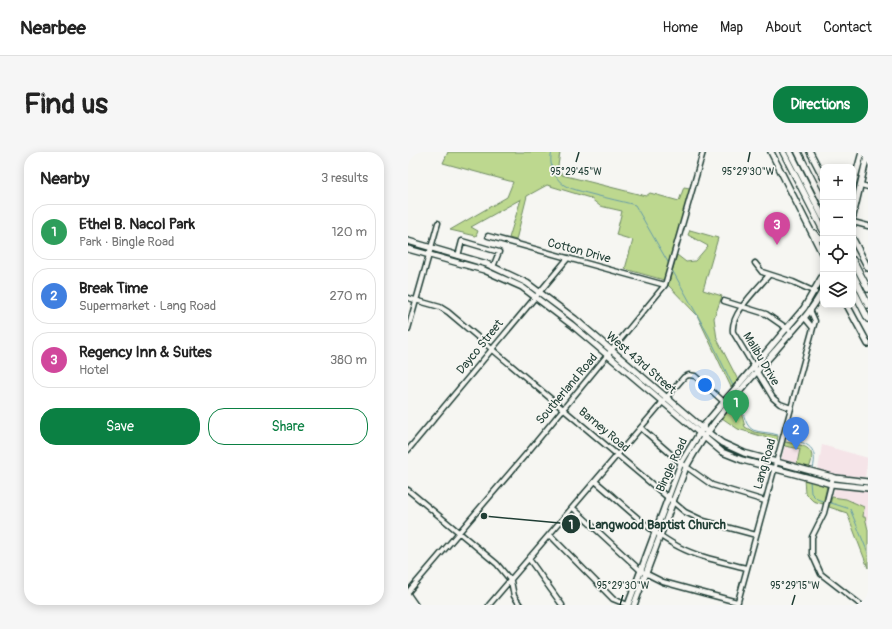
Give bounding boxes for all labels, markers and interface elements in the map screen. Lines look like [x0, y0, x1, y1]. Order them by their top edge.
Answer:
text: Nearbee [20, 16, 86, 40]
text: Home [663, 19, 698, 36]
text: Map [720, 19, 743, 36]
text: About [765, 19, 801, 36]
text: Contact [823, 19, 872, 36]
button: Directions [773, 86, 868, 123]
text: Find us [24, 87, 108, 122]
map controls [820, 164, 856, 308]
button: + [820, 164, 856, 200]
text: 95°29'45"W [550, 166, 602, 178]
text: 95°29'30"W [722, 166, 775, 178]
text: Nearby [40, 168, 89, 189]
text: 3 results [321, 170, 368, 186]
button: − [820, 200, 856, 236]
pin: 3 [764, 212, 790, 245]
text: Ethel B. Nacol Park [79, 215, 195, 234]
text: 1 [51, 224, 57, 240]
text: 120 m [331, 224, 367, 240]
text: Park · Bingle Road [79, 234, 174, 250]
street label: Cotton Drive [546, 235, 612, 267]
button: locate [820, 236, 856, 272]
button: layers [820, 272, 856, 308]
text: Break Time [79, 279, 148, 298]
text: 2 [50, 288, 58, 304]
text: 270 m [330, 288, 367, 304]
text: Supermarket · Lang Road [79, 298, 216, 314]
street label: Dayco Street [453, 317, 507, 377]
street label: West 43rd Street [603, 329, 679, 398]
street label: Malibu Drive [739, 330, 783, 388]
text: Regency Inn & Suites [79, 343, 212, 362]
street label: Southerland Road [533, 350, 601, 428]
text: 3 [50, 352, 58, 368]
text: 380 m [330, 352, 367, 368]
text: Hotel [79, 362, 109, 378]
your location [695, 375, 715, 395]
pin: 1 [723, 390, 749, 423]
street label: Barney Road [575, 404, 633, 456]
button: Save [40, 408, 200, 445]
button: Share [208, 408, 368, 445]
pin: 2 [783, 417, 809, 450]
street label: Bingle Road [653, 436, 691, 494]
street label: Lang Road [751, 437, 779, 491]
callout: Langwood Baptist Church [561, 512, 734, 537]
text: Langwood Baptist Church [588, 517, 726, 533]
text: 1 [569, 518, 573, 533]
text: 95°29'30"W [597, 580, 650, 592]
text: 95°29'15"W [770, 580, 820, 592]

